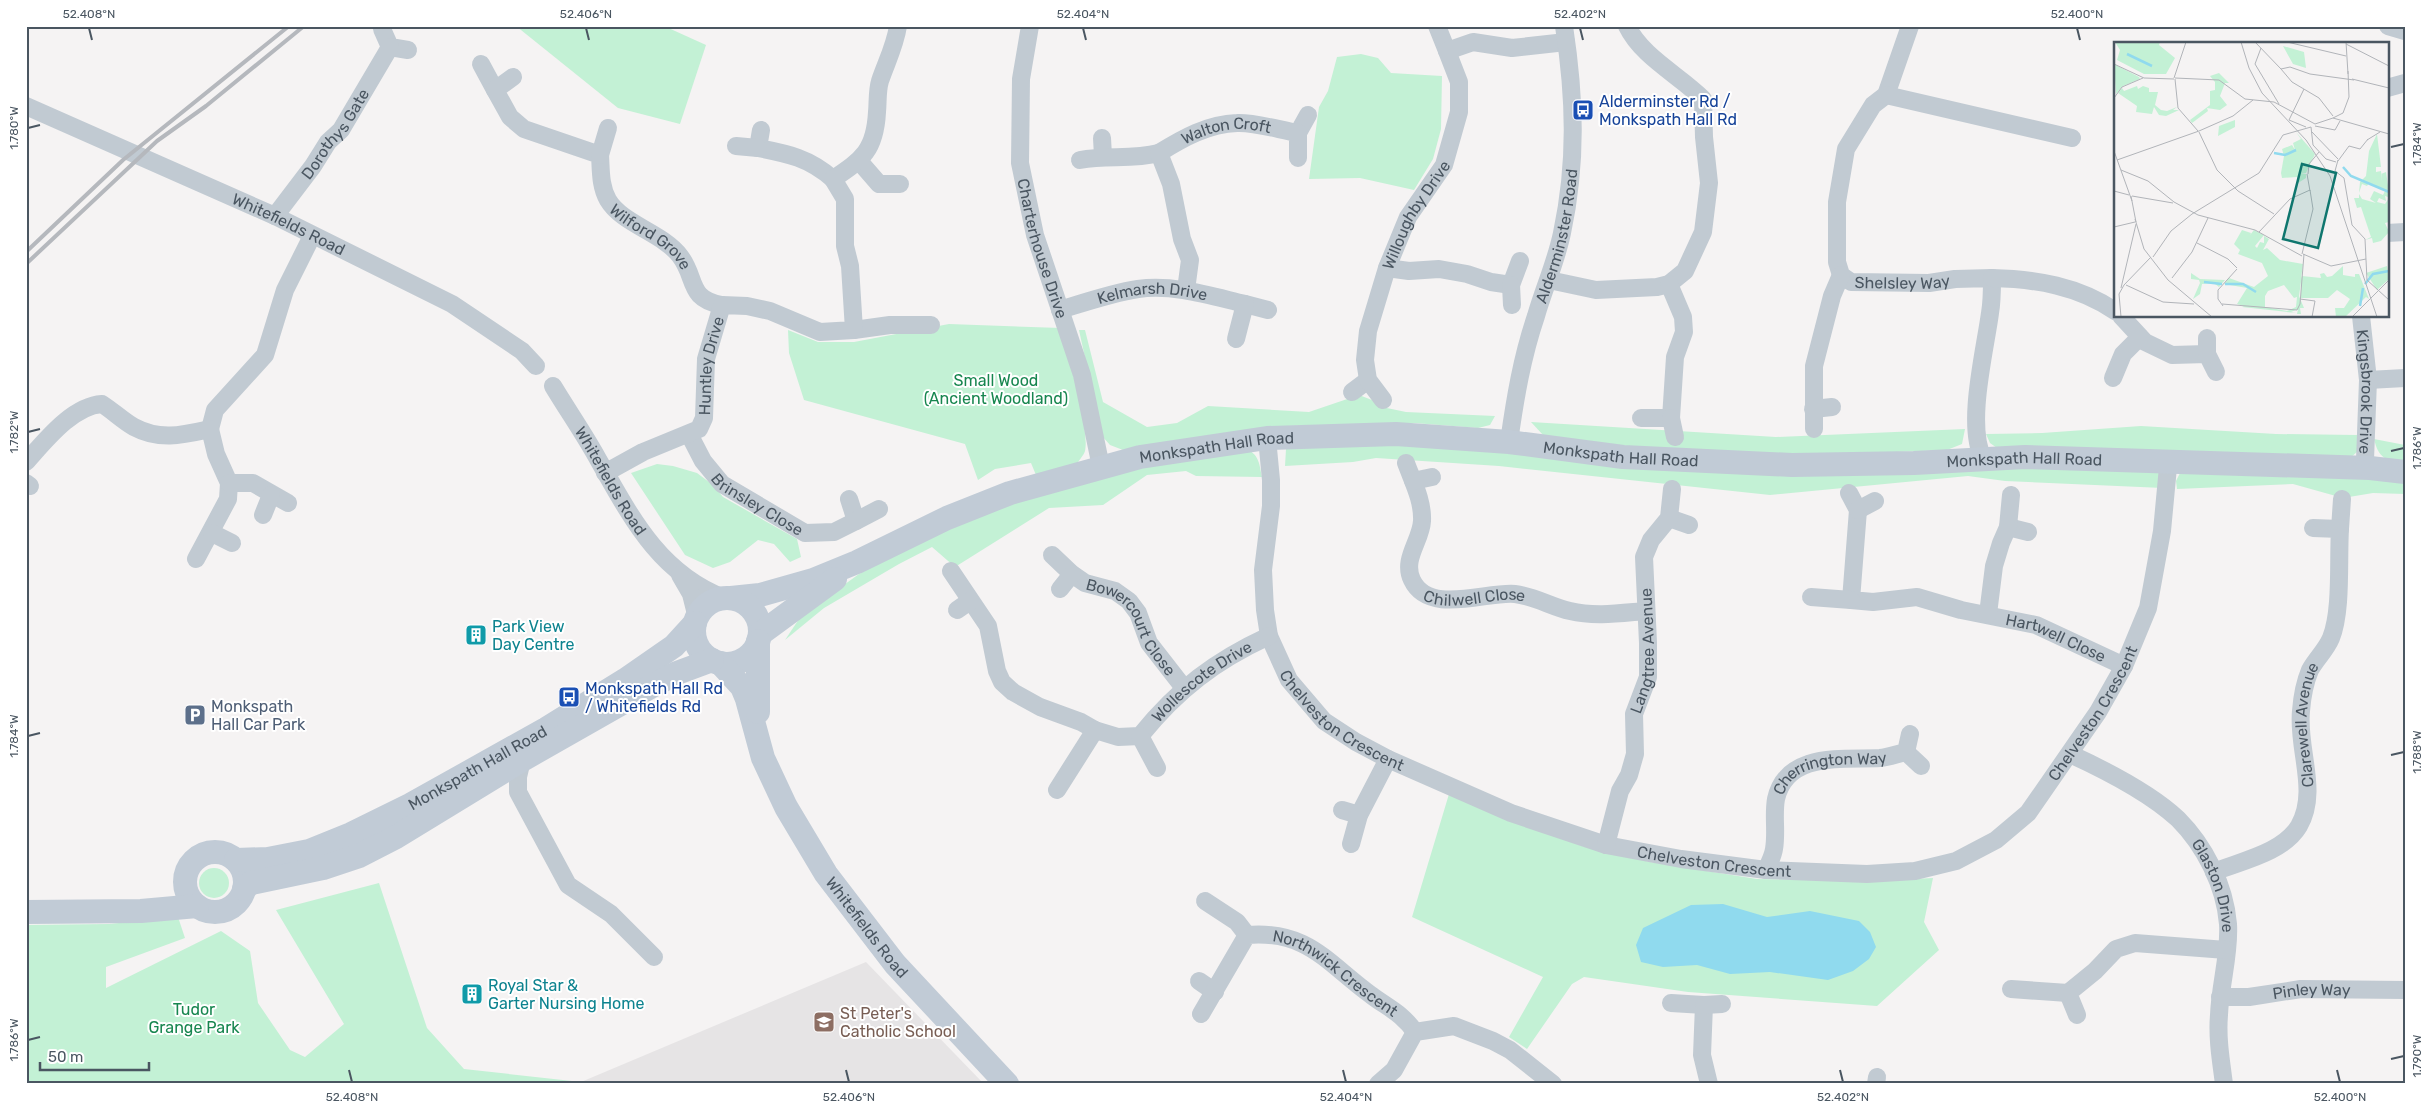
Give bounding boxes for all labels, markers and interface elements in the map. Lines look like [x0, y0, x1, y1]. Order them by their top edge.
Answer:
text: 52.408°N [63, 7, 115, 21]
text: 52.406°N [560, 7, 612, 21]
text: 52.404°N [1057, 7, 1109, 21]
text: 52.402°N [1554, 7, 1606, 21]
text: 52.400°N [2051, 7, 2103, 21]
inset map [2114, 42, 2388, 318]
street label: Dorothys Gate [297, 85, 373, 183]
place label: Alderminster Rd / Monkspath Hall Rd [1599, 92, 1737, 129]
bus stop icon: Alderminster Rd / Monkspath Hall Rd [1571, 98, 1595, 122]
text: 1.780°W [7, 106, 21, 150]
street label: Walton Croft [1178, 113, 1273, 148]
text: 1.784°W [2410, 122, 2424, 166]
street label: Willoughby Drive [1378, 156, 1454, 272]
street label: Alderminster Road [1531, 168, 1581, 306]
street label: Charterhouse Drive [1014, 177, 1072, 321]
street label: Whitefields Road [229, 189, 348, 259]
street label: Wilford Grove [606, 200, 696, 273]
street label: Shelsley Way [1855, 270, 1951, 293]
street label: Kelmarsh Drive [1095, 278, 1209, 308]
street label: Huntley Drive [695, 314, 728, 416]
street label: Kingsbrook Drive [2353, 328, 2378, 455]
park label: Small Wood (Ancient Woodland) [924, 371, 1068, 408]
text: 1.782°W [7, 410, 21, 453]
street label: Whitefields Road [571, 423, 651, 539]
text: 1.786°W [2410, 426, 2424, 470]
street label: Monkspath Hall Road [1138, 428, 1294, 466]
street label: Monkspath Hall Road [1542, 437, 1699, 470]
street label: Monkspath Hall Road [1946, 447, 2103, 471]
street label: Brinsley Close [707, 469, 807, 539]
street label: Bowercourt Close [1084, 574, 1180, 679]
street label: Chilwell Close [1421, 584, 1527, 609]
street label: Langtree Avenue [1626, 588, 1658, 716]
street label: Hartwell Close [2004, 610, 2109, 666]
place label: Park View Day Centre [492, 617, 574, 654]
building icon: Park View Day Centre [464, 623, 488, 647]
street label: Wollescote Drive [1147, 637, 1255, 726]
street label: Chelveston Crescent [2044, 643, 2141, 784]
street label: Clarewell Avenue [2291, 658, 2322, 788]
street label: Chelveston Crescent [1276, 667, 1407, 775]
place label: Monkspath Hall Rd / Whitefields Rd [585, 679, 723, 716]
bus stop icon: Monkspath Hall Rd / Whitefields Rd [557, 685, 581, 709]
place label: Monkspath Hall Car Park [211, 697, 306, 734]
parking icon: Monkspath Hall Car Park [183, 703, 207, 727]
text: 1.784°W [7, 714, 21, 758]
street label: Monkspath Hall Road [405, 721, 550, 814]
text: 1.788°W [2410, 730, 2424, 774]
street label: Cherrington Way [1769, 748, 1888, 797]
street label: Glaston Drive [2188, 835, 2238, 933]
street label: Chelveston Crescent [1636, 842, 1792, 880]
street label: Whitefields Road [822, 873, 912, 982]
street label: Northwick Crescent [1272, 926, 1402, 1020]
place label: Royal Star & Garter Nursing Home [488, 976, 645, 1013]
street label: Pinley Way [2271, 979, 2351, 1003]
building icon: Royal Star & Garter Nursing Home [460, 982, 484, 1006]
park label: Tudor Grange Park [148, 1000, 240, 1037]
place label: St Peter's Catholic School [840, 1004, 956, 1041]
school or university icon: St Peter's Catholic School [812, 1010, 836, 1034]
text: 1.786°W [7, 1018, 21, 1062]
text: 1.790°W [2410, 1034, 2424, 1077]
scale bar [40, 1040, 149, 1072]
text: 50 m [48, 1048, 83, 1066]
text: 52.408°N [326, 1090, 378, 1104]
text: 52.406°N [823, 1090, 875, 1104]
text: 52.404°N [1320, 1090, 1372, 1104]
text: 52.402°N [1817, 1090, 1869, 1104]
text: 52.400°N [2314, 1090, 2366, 1104]

